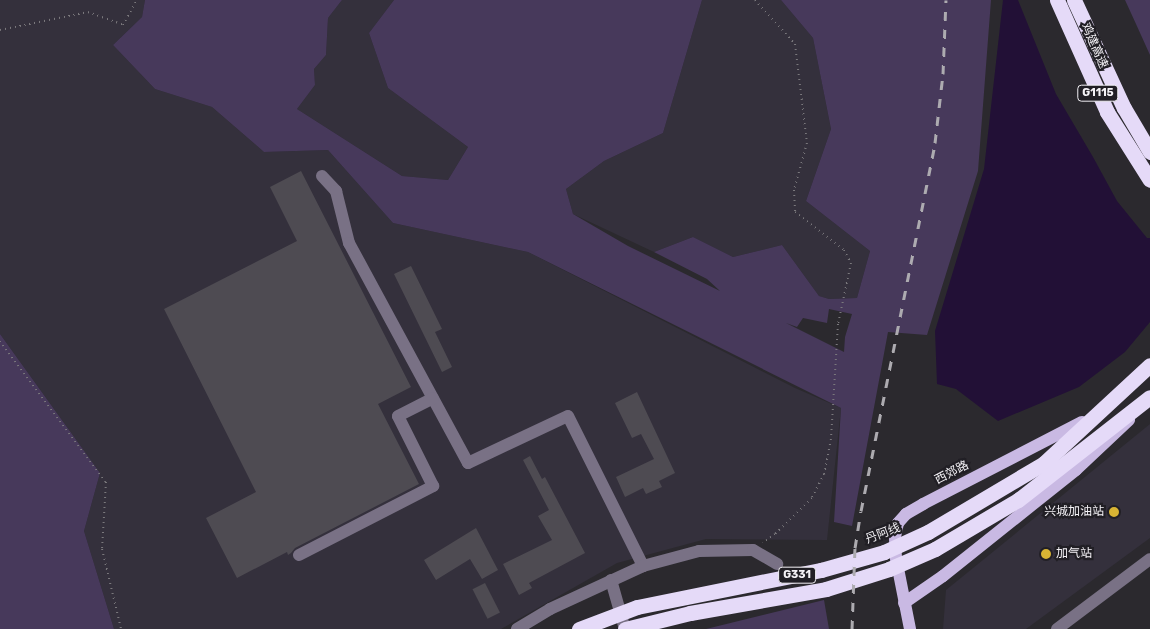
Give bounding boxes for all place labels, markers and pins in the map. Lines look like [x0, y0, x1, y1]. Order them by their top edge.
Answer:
place label: 兴城加油站 [1044, 505, 1104, 519]
marker: 兴城加油站 [1108, 506, 1120, 518]
place label: 加气站 [1056, 547, 1092, 561]
marker: 加气站 [1040, 548, 1052, 560]

